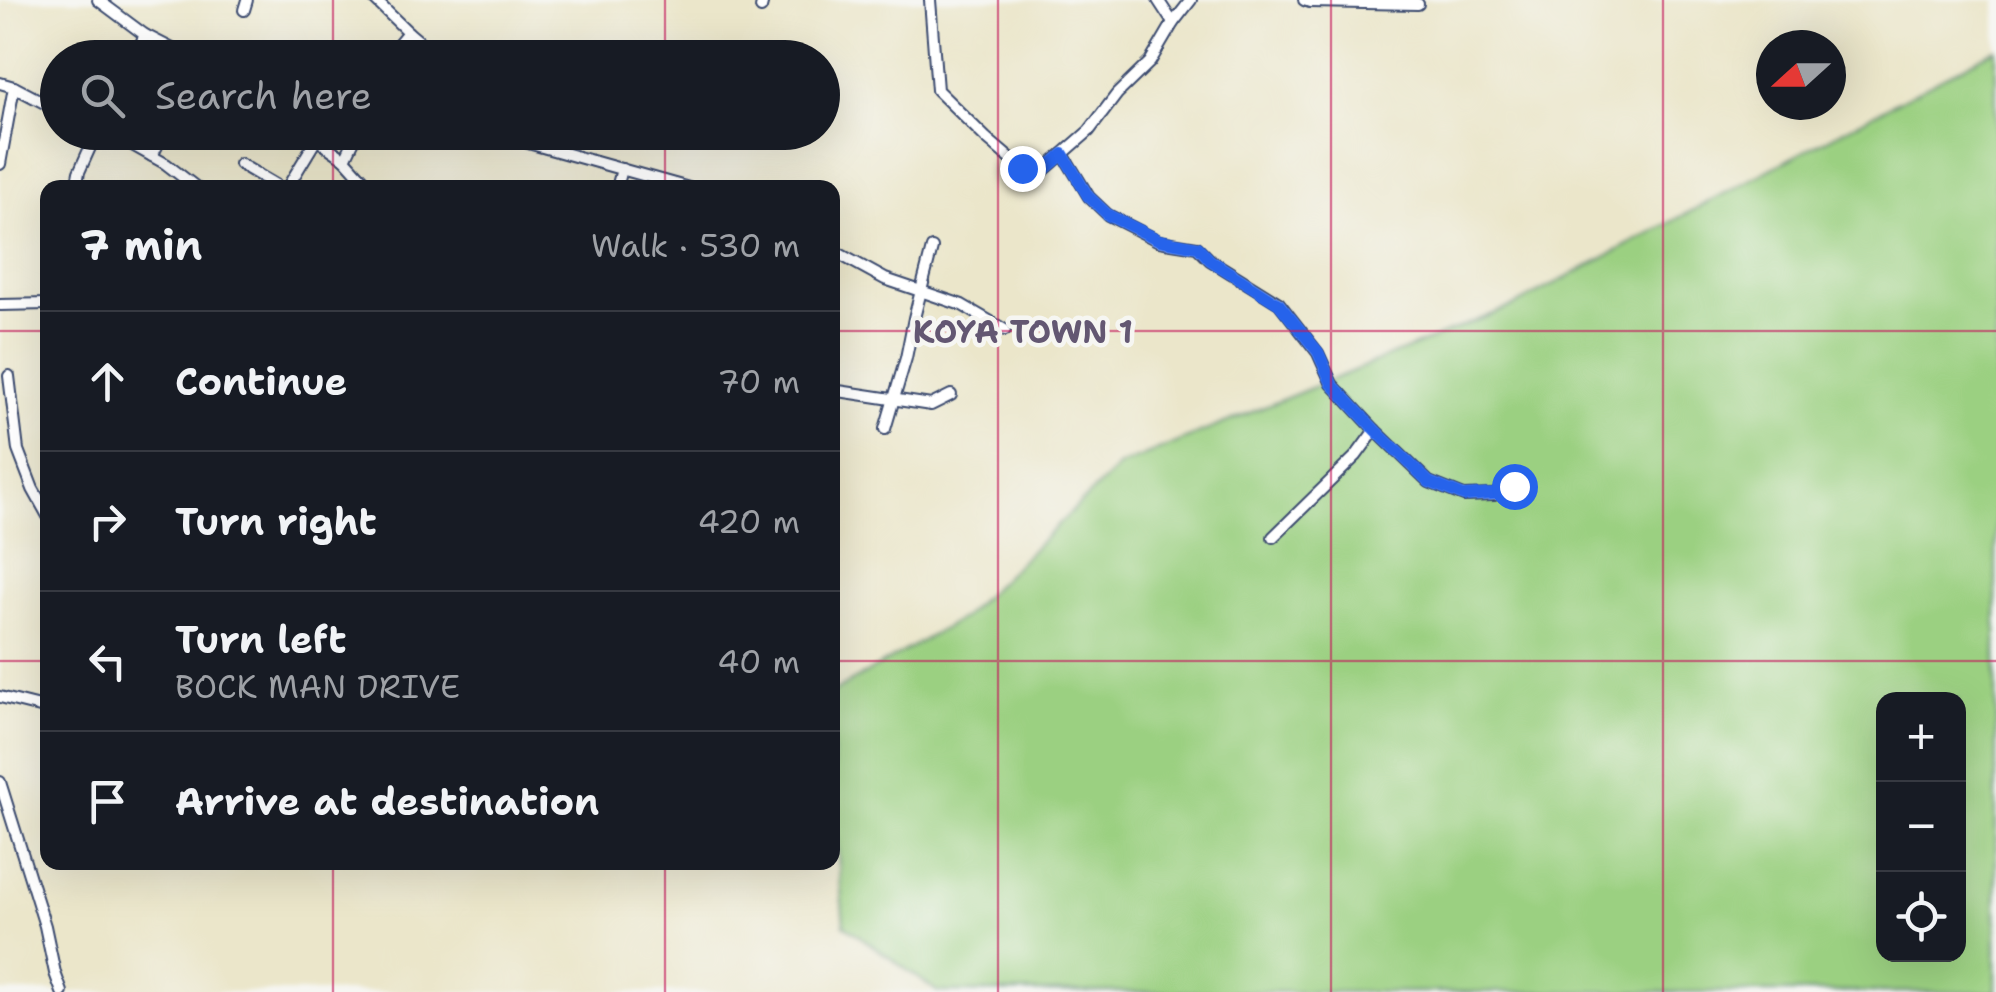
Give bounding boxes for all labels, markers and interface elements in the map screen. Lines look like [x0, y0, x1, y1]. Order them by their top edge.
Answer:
north arrow [1756, 30, 1846, 120]
search box [40, 40, 840, 150]
icon: search [75, 68, 130, 123]
text: Search here [155, 70, 372, 121]
route end [1000, 146, 1046, 192]
text: 7 min [80, 217, 202, 273]
text: Walk · 530 m [591, 224, 800, 267]
district label: KOYA TOWN 1 [913, 310, 1133, 353]
icon: ahead [80, 354, 135, 409]
text: Continue [175, 356, 347, 407]
text: 70 m [717, 360, 800, 403]
route start [1492, 464, 1538, 510]
icon: right [80, 494, 135, 549]
text: Turn right [175, 496, 377, 547]
text: 420 m [698, 500, 800, 543]
text: Turn left [175, 614, 347, 665]
icon: left [80, 634, 135, 689]
text: 40 m [717, 640, 800, 683]
text: BOCK MAN DRIVE [175, 665, 460, 708]
map controls [1876, 692, 1966, 962]
button: + [1876, 692, 1966, 782]
icon: arrive [80, 774, 135, 829]
text: Arrive at destination [175, 776, 599, 827]
button: − [1876, 782, 1966, 872]
button: locate [1876, 872, 1966, 962]

